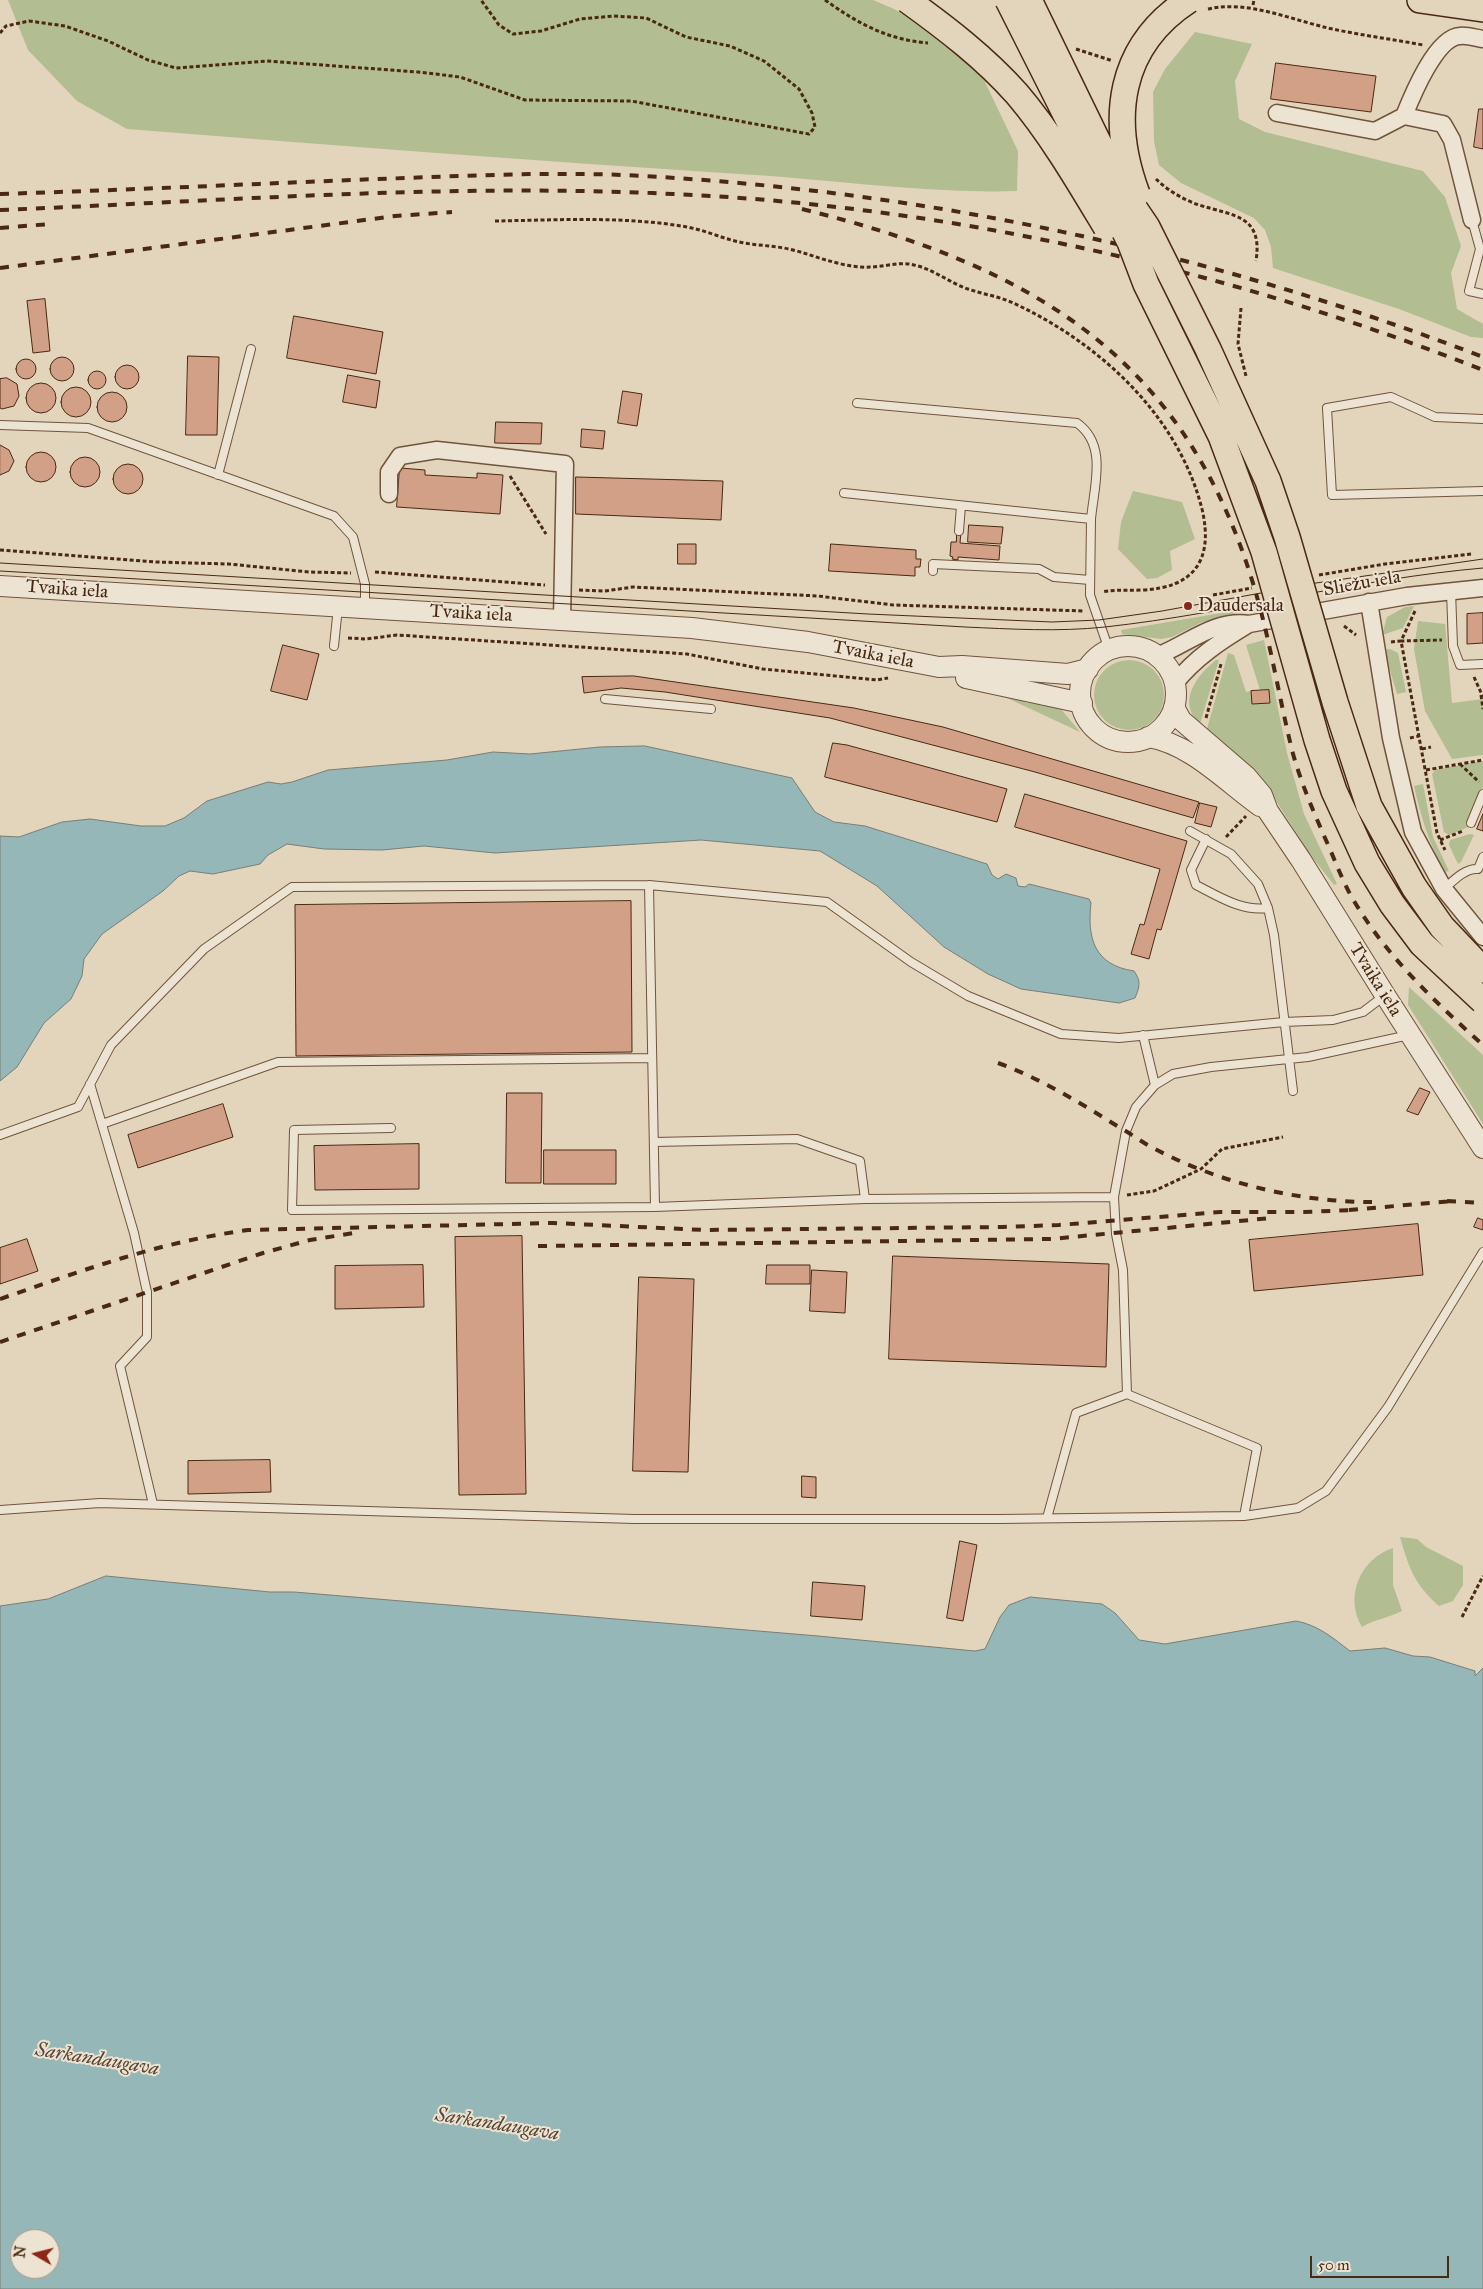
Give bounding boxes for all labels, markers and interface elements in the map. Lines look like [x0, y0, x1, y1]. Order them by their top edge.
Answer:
street label: Sliežu iela [1321, 566, 1403, 602]
street label: Tvaika iela [25, 576, 109, 604]
place label: Daudersala [1198, 595, 1284, 617]
street label: Tvaika iela [429, 600, 513, 628]
marker: Daudersala [1182, 600, 1194, 612]
street label: Tvaika iela [830, 636, 916, 674]
street label: Tvaika iela [1343, 939, 1407, 1021]
water label: Sarkandaugava [33, 2038, 161, 2082]
water label: Sarkandaugava [433, 2103, 561, 2147]
north arrow [10, 2229, 60, 2279]
text: N [11, 2245, 30, 2259]
scale bar [1313, 2246, 1452, 2278]
text: 50 m [1318, 2256, 1350, 2274]

